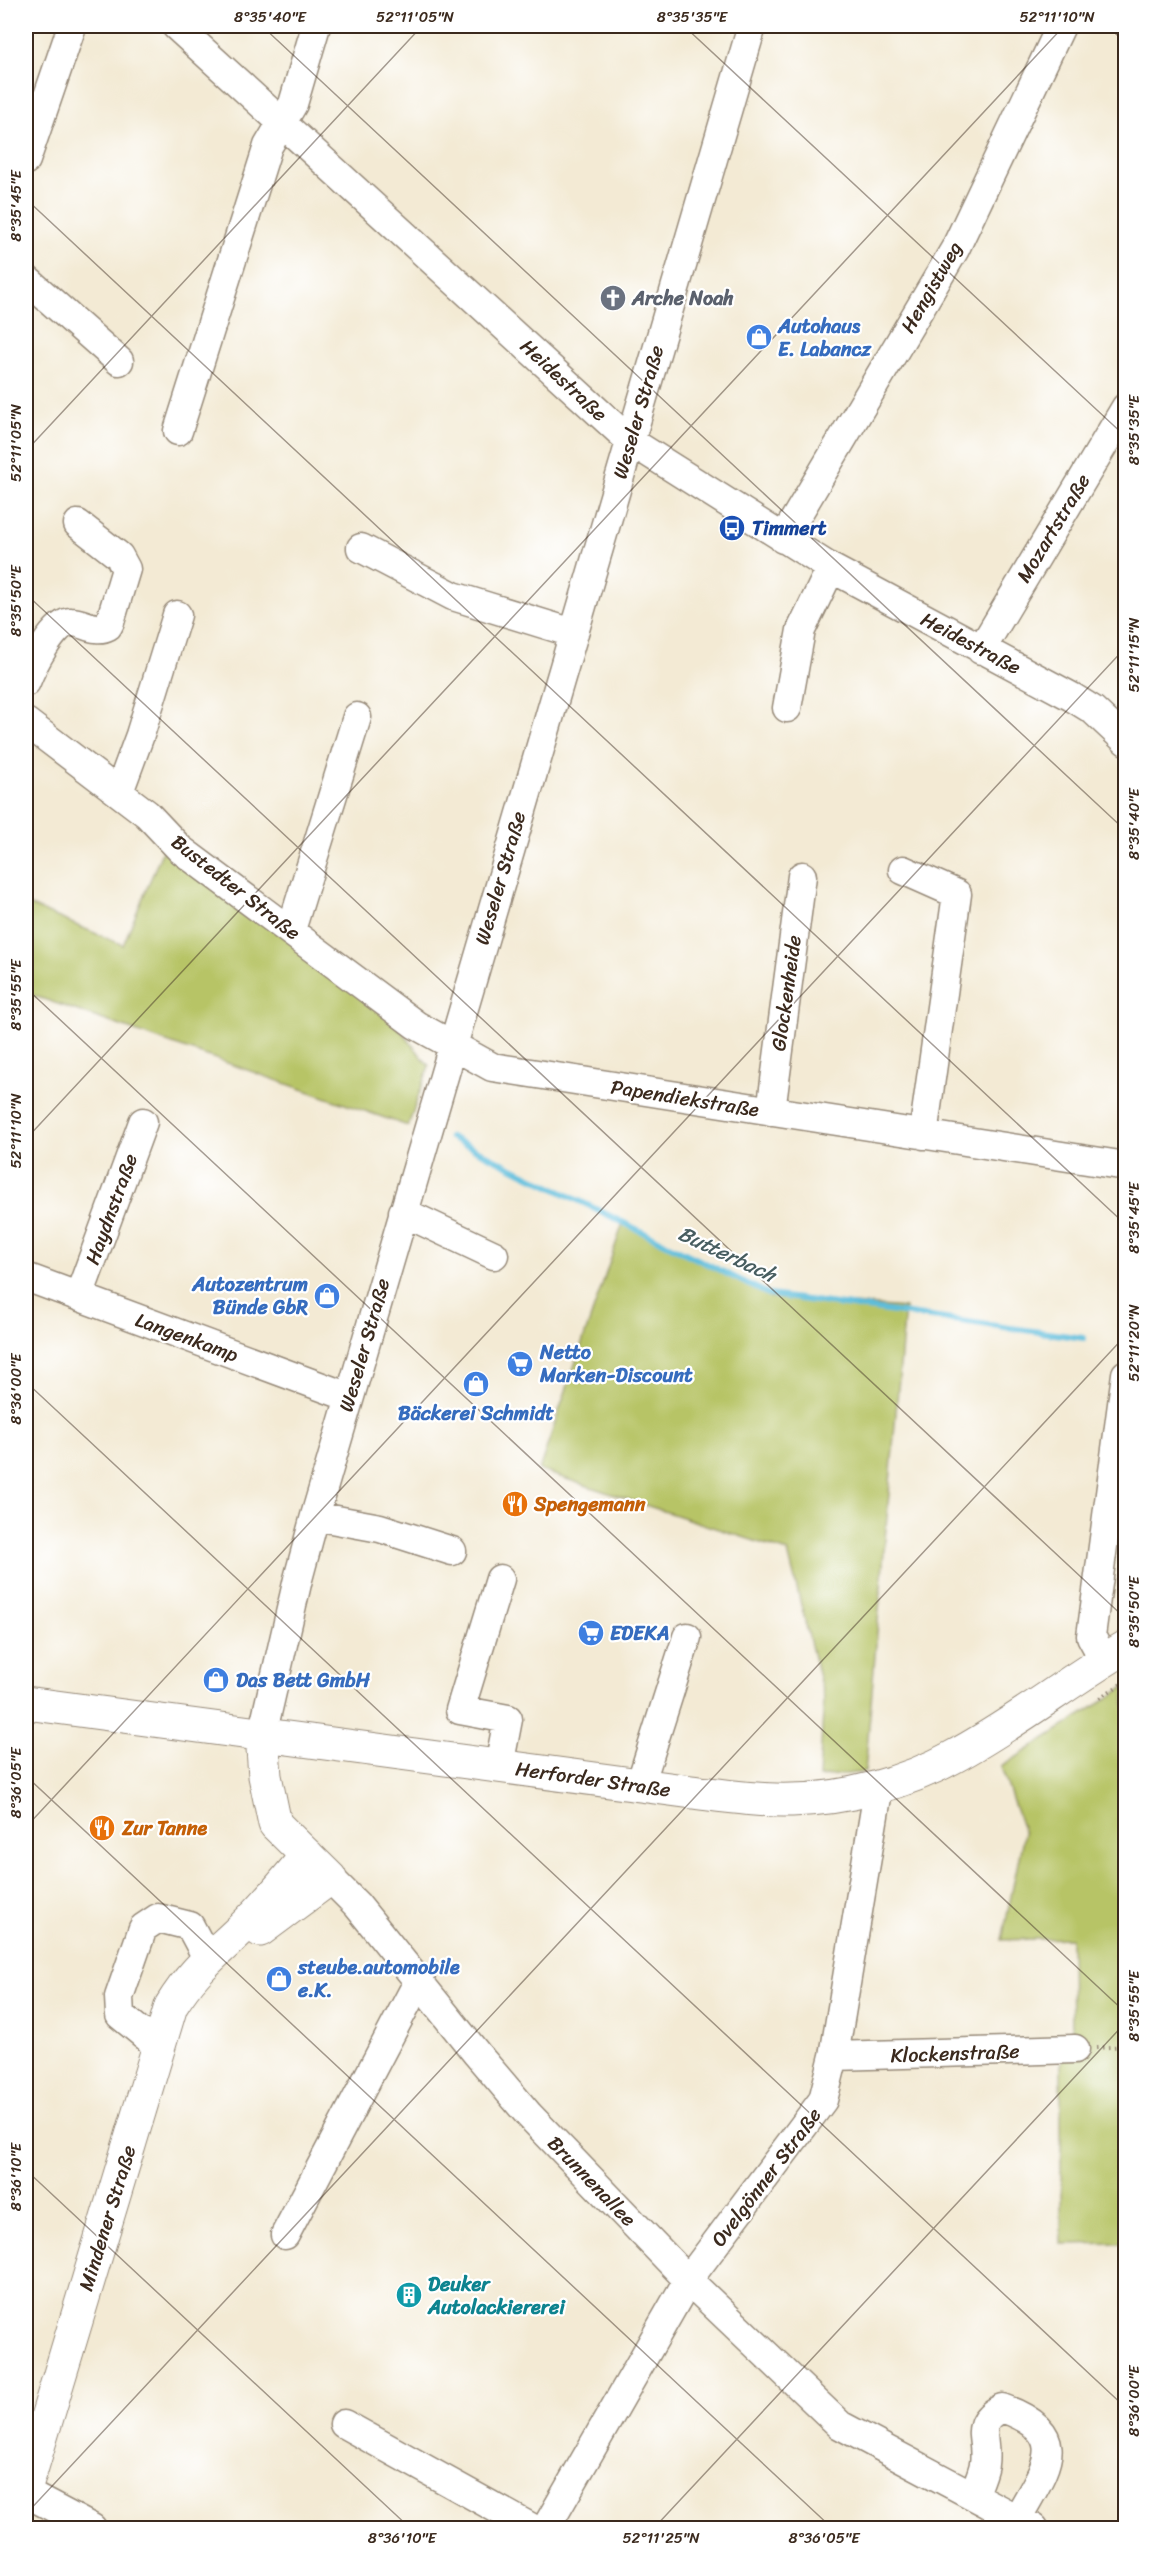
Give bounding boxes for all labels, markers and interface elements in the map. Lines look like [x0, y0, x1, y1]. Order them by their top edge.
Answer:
text: 8°35'40"E [234, 4, 308, 30]
text: 52°11'05"N [376, 4, 455, 30]
text: 8°35'35"E [657, 4, 729, 30]
text: 52°11'10"N [1019, 4, 1095, 30]
text: 8°35'45"E [3, 169, 29, 242]
street label: Hengistweg [891, 235, 972, 340]
place label: Arche Noah [631, 281, 734, 316]
church icon: Arche Noah [598, 283, 628, 313]
place label: Autohaus E. Labancz [777, 309, 872, 367]
shop icon: Autohaus E. Labancz [744, 322, 774, 352]
street label: Heidestraße [512, 330, 616, 431]
street label: Weseler Straße [603, 341, 674, 483]
text: 8°35'35"E [1121, 393, 1147, 465]
text: 52°11'05"N [3, 403, 29, 482]
street label: Mozartstraße [1007, 467, 1100, 590]
place label: Timmert [752, 511, 827, 546]
bus stop icon: Timmert [717, 513, 747, 543]
text: 8°35'50"E [3, 564, 29, 637]
street label: Heidestraße [914, 602, 1027, 685]
text: 52°11'15"N [1121, 617, 1147, 692]
text: 8°35'40"E [1121, 786, 1147, 860]
street label: Weseler Straße [465, 807, 536, 949]
street label: Bustedter Straße [163, 825, 308, 949]
street label: Glockenheide [761, 933, 812, 1053]
text: 8°35'55"E [3, 958, 29, 1031]
street label: Papendiekstraße [608, 1069, 762, 1128]
text: 52°11'10"N [3, 1093, 29, 1169]
street label: Haydnstraße [75, 1149, 148, 1270]
text: 8°35'45"E [1121, 1181, 1147, 1254]
water label: Butterbach [672, 1215, 784, 1294]
place label: Autozentrum Bünde GbR [191, 1267, 308, 1325]
street label: Weseler Straße [329, 1274, 400, 1416]
shop icon: Autozentrum Bünde GbR [312, 1281, 342, 1311]
street label: Langenkamp [130, 1303, 244, 1373]
text: 52°11'20"N [1121, 1304, 1147, 1382]
place label: Netto Marken-Discount [539, 1335, 693, 1393]
supermarket icon: Netto Marken-Discount [505, 1349, 535, 1379]
text: 8°36'00"E [3, 1352, 29, 1425]
shop icon: Bäckerei Schmidt [461, 1369, 491, 1399]
place label: Bäckerei Schmidt [398, 1396, 554, 1431]
place label: Spengemann [533, 1487, 646, 1522]
restaurant icon: Spengemann [500, 1489, 530, 1519]
text: 8°35'50"E [1121, 1575, 1147, 1648]
place label: EDEKA [610, 1616, 669, 1651]
supermarket icon: EDEKA [576, 1618, 606, 1648]
place label: Das Bett GmbH [236, 1663, 371, 1698]
shop icon: Das Bett GmbH [201, 1665, 231, 1695]
text: 8°36'05"E [3, 1746, 29, 1819]
street label: Herforder Straße [513, 1751, 673, 1808]
place label: Zur Tanne [121, 1811, 207, 1846]
restaurant icon: Zur Tanne [87, 1813, 117, 1843]
place label: steube.automobile e.K. [297, 1950, 460, 2008]
shop icon: steube.automobile e.K. [264, 1964, 294, 1994]
text: 8°35'55"E [1121, 1969, 1147, 2042]
street label: Klockenstraße [890, 2034, 1020, 2073]
street label: Ovelgönner Straße [702, 2100, 831, 2255]
street label: Brunnenallee [539, 2127, 645, 2235]
text: 8°36'10"E [3, 2141, 29, 2211]
street label: Mindener Straße [69, 2141, 146, 2295]
place label: Deuker Autolackiererei [427, 2267, 566, 2325]
building icon: Deuker Autolackiererei [394, 2280, 424, 2310]
text: 8°36'00"E [1121, 2364, 1147, 2437]
text: 8°36'10"E [368, 2525, 438, 2551]
text: 52°11'25"N [622, 2525, 700, 2551]
text: 8°36'05"E [789, 2525, 861, 2551]

